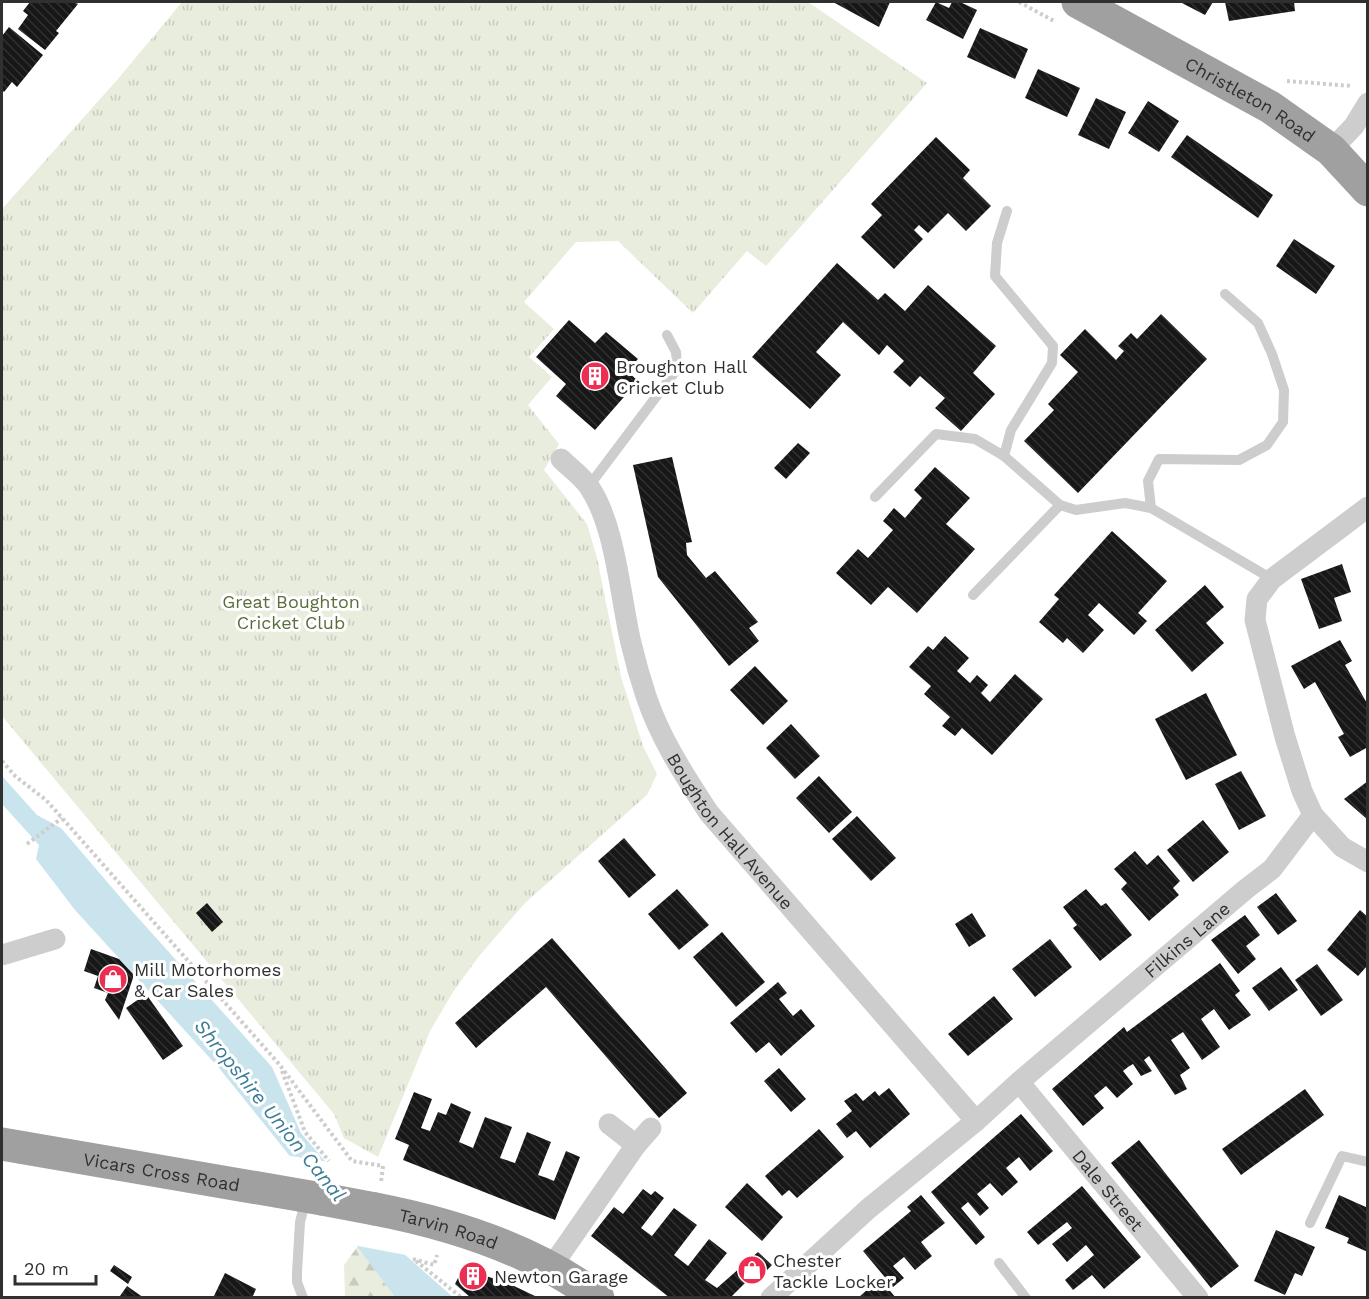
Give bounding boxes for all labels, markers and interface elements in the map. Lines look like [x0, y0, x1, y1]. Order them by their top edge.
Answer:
street label: Christleton Road [1182, 52, 1320, 146]
place label: Broughton Hall Cricket Club [616, 356, 748, 398]
building icon: Broughton Hall Cricket Club [579, 360, 611, 392]
park label: Great Boughton Cricket Club [222, 591, 360, 633]
street label: Boughton Hall Avenue [663, 749, 798, 913]
street label: Filkins Lane [1140, 897, 1234, 982]
place label: Mill Motorhomes & Car Sales [134, 959, 281, 1001]
shop icon: Mill Motorhomes & Car Sales [97, 963, 129, 995]
water label: Shropshire Union Canal [189, 1014, 351, 1206]
street label: Dale Street [1069, 1145, 1148, 1235]
street label: Vicars Cross Road [82, 1148, 242, 1195]
street label: Tarvin Road [397, 1204, 501, 1253]
scale bar [15, 1248, 96, 1286]
place label: Chester Tackle Locker [773, 1250, 894, 1292]
shop icon: Chester Tackle Locker [736, 1254, 768, 1286]
text: 20 m [24, 1258, 69, 1279]
building icon: Newton Garage [457, 1260, 489, 1292]
place label: Newton Garage [494, 1266, 628, 1287]

